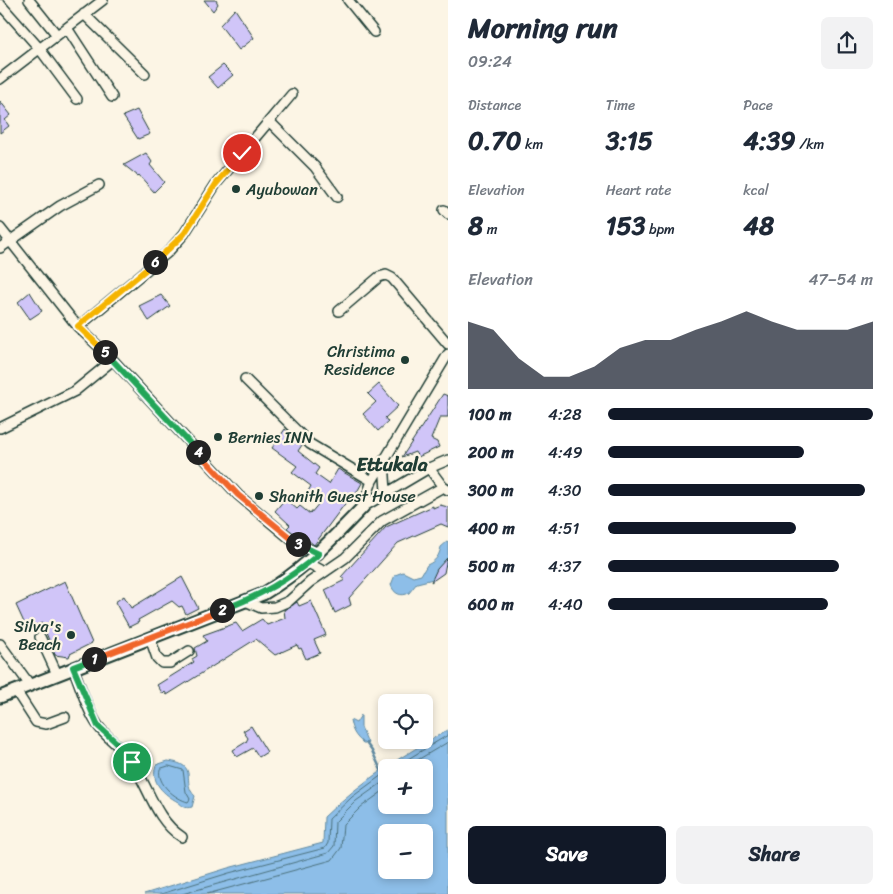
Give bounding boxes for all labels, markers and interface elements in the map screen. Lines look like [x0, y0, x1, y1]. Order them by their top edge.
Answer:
text: Morning run [468, 3, 618, 52]
button: share [821, 17, 873, 69]
text: 09:24 [468, 47, 512, 76]
text: Distance [468, 93, 521, 118]
text: Time [606, 93, 635, 118]
text: Pace [743, 93, 773, 118]
text: 0.70 [468, 118, 521, 163]
text: 3:15 [606, 118, 653, 163]
text: 4:39 [743, 118, 796, 163]
pin [221, 132, 263, 174]
text: km [521, 132, 543, 157]
text: /km [796, 132, 824, 157]
icon: check [228, 139, 256, 167]
place label: Ayubowan [245, 175, 318, 204]
text: Elevation [468, 178, 525, 203]
text: Heart rate [606, 178, 671, 203]
text: kcal [743, 178, 769, 203]
marker: Ayubowan [230, 183, 242, 195]
text: 8 [468, 203, 483, 248]
text: 153 [606, 203, 645, 248]
text: 48 [743, 203, 774, 248]
text: m [483, 217, 497, 242]
text: bpm [645, 217, 675, 242]
pin: 6 [142, 250, 168, 274]
text: 6 [152, 250, 159, 275]
text: Elevation [468, 265, 533, 294]
text: 47–54 m [809, 265, 873, 294]
place label: Christima Residence [324, 337, 395, 384]
pin: 5 [92, 340, 118, 364]
text: 5 [101, 340, 110, 365]
marker: Christima Residence [399, 354, 411, 366]
text: 100 m [468, 400, 512, 429]
text: 4:28 [548, 400, 582, 429]
place label: Bernies INN [228, 423, 314, 452]
marker: Bernies INN [212, 431, 224, 443]
text: 200 m [468, 438, 514, 467]
text: 4:49 [548, 438, 583, 467]
pin: 4 [186, 440, 210, 464]
text: 4 [194, 440, 203, 465]
district label: Ettukala [356, 448, 428, 481]
text: 300 m [468, 476, 513, 505]
text: 4:30 [548, 476, 582, 505]
place label: Shanith Guest House [269, 482, 416, 511]
marker: Shanith Guest House [253, 490, 265, 502]
text: 400 m [468, 514, 515, 543]
text: 4:51 [548, 514, 579, 543]
pin: 3 [286, 532, 310, 556]
text: 3 [295, 532, 302, 557]
text: 500 m [468, 552, 514, 581]
text: 4:37 [548, 552, 581, 581]
text: 600 m [468, 590, 514, 619]
text: 4:40 [548, 590, 583, 619]
pin: 2 [210, 598, 234, 622]
text: 2 [218, 598, 227, 623]
place label: Silva's Beach [14, 612, 61, 659]
marker: Silva's Beach [65, 629, 77, 641]
pin: 1 [82, 646, 106, 672]
text: 1 [91, 647, 98, 672]
map controls [378, 694, 433, 879]
button: locate [378, 694, 433, 749]
pin [111, 741, 153, 783]
icon: arrive [118, 748, 146, 776]
button: + [378, 759, 433, 814]
button: − [378, 824, 433, 879]
button: Save [468, 826, 666, 884]
button: Share [676, 826, 873, 884]

